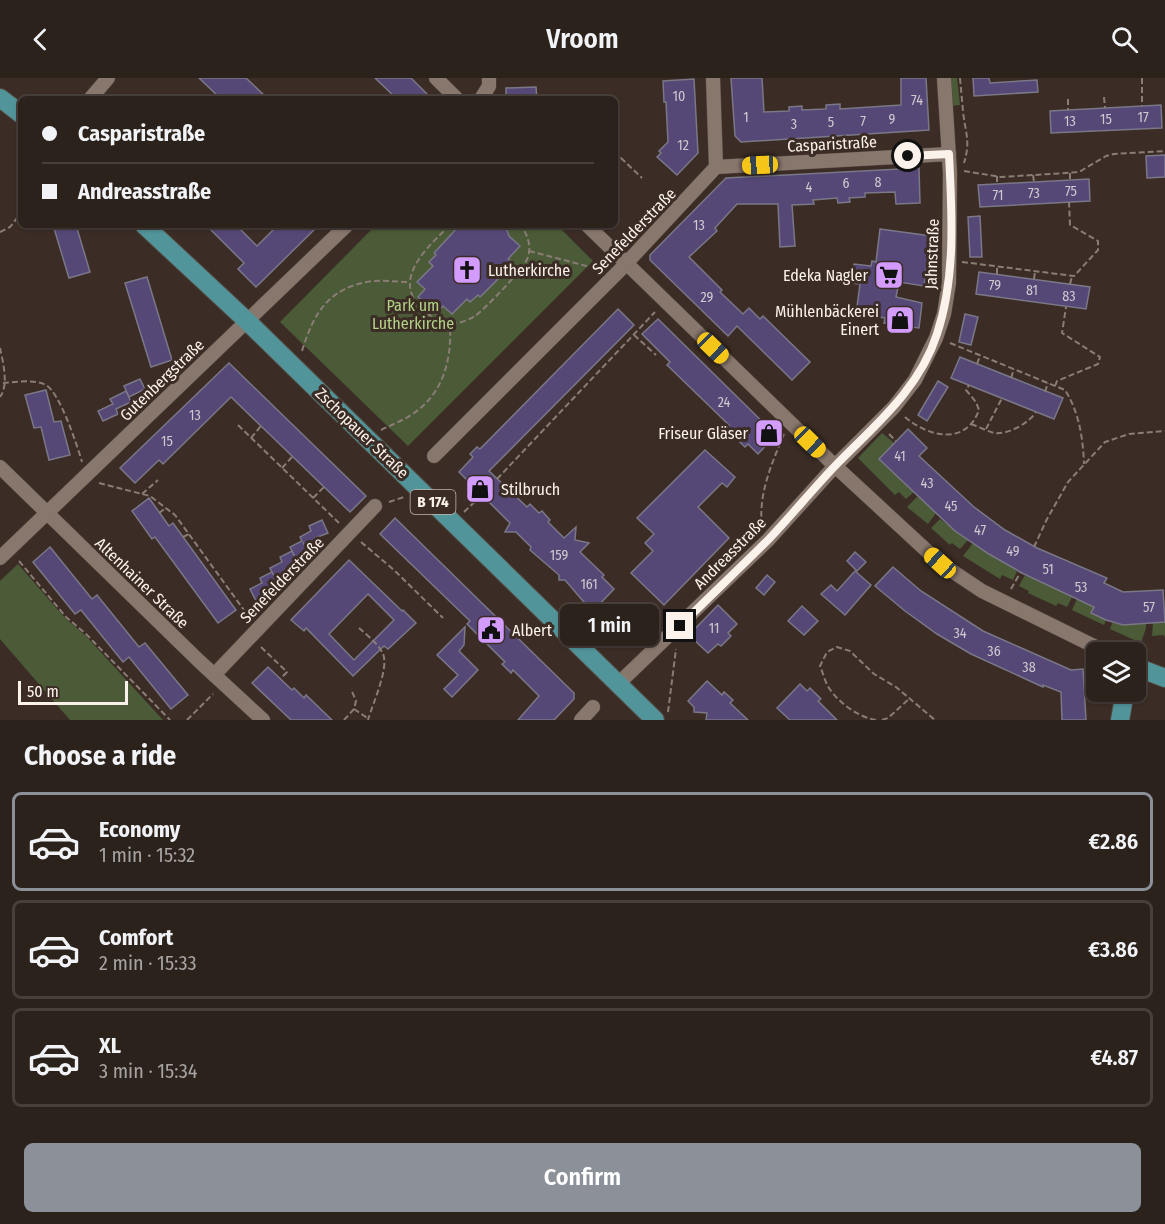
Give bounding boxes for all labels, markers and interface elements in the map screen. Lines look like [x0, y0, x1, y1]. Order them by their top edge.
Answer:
icon: back [24, 23, 57, 56]
text: Vroom [546, 23, 619, 55]
icon: search [1108, 23, 1141, 56]
house number: 10 [673, 88, 685, 105]
house number: 74 [911, 92, 923, 109]
house number: 1 [743, 109, 749, 126]
house number: 17 [1137, 109, 1149, 126]
house number: 9 [889, 111, 896, 128]
house number: 15 [1100, 111, 1112, 128]
house number: 7 [860, 113, 866, 130]
house number: 13 [1064, 113, 1076, 130]
house number: 5 [828, 114, 834, 131]
house number: 3 [791, 116, 797, 133]
text: Casparistraße [78, 120, 205, 147]
street label: Casparistraße [787, 132, 877, 156]
house number: 12 [677, 137, 689, 154]
route start [894, 142, 921, 169]
car [742, 155, 778, 175]
house number: 8 [875, 174, 882, 191]
house number: 6 [843, 175, 850, 192]
text: Andreasstraße [78, 178, 211, 205]
house number: 4 [806, 179, 813, 196]
house number: 75 [1065, 183, 1077, 200]
street label: Senefelderstraße [588, 184, 680, 278]
house number: 73 [1028, 185, 1040, 202]
house number: 71 [993, 187, 1003, 204]
house number: 13 [693, 217, 705, 234]
street label: Jahnstraße [921, 218, 943, 290]
church icon: Lutherkirche [451, 254, 483, 286]
supermarket icon: Edeka Nagler [873, 259, 905, 291]
place label: Lutherkirche [488, 261, 570, 280]
place label: Edeka Nagler [783, 266, 868, 285]
house number: 79 [989, 277, 1001, 294]
house number: 81 [1026, 282, 1038, 299]
house number: 83 [1062, 288, 1076, 305]
house number: 29 [701, 289, 714, 306]
park label: Park um Lutherkirche [372, 296, 454, 333]
place label: Mühlenbäckerei Einert [775, 302, 880, 339]
shop icon: Mühlenbäckerei Einert [884, 304, 916, 336]
car [694, 329, 732, 367]
street label: Gutenbergstraße [116, 335, 208, 425]
street label: Zschopauer Straße [311, 384, 413, 482]
house number: 24 [718, 394, 731, 411]
house number: 13 [189, 407, 201, 424]
shop icon: Friseur Gläser [753, 417, 785, 449]
car [791, 423, 829, 461]
place label: Friseur Gläser [658, 424, 748, 443]
house number: 15 [161, 433, 173, 450]
house number: 41 [894, 448, 906, 465]
shop icon: Stilbruch [464, 473, 496, 505]
house number: 43 [921, 475, 933, 492]
place label: Stilbruch [501, 480, 560, 499]
road number: B 174 [410, 490, 456, 514]
house number: 45 [944, 498, 958, 515]
street label: Andreasstraße [690, 513, 770, 593]
house number: 47 [974, 522, 986, 539]
street label: Senefelderstraße [236, 533, 328, 627]
street label: Altenhainer Straße [91, 534, 193, 632]
house number: 49 [1006, 543, 1020, 560]
car [921, 544, 959, 582]
house number: 159 [550, 547, 568, 564]
house number: 51 [1042, 561, 1054, 578]
house number: 161 [580, 576, 598, 593]
house number: 53 [1075, 579, 1087, 596]
house number: 57 [1143, 599, 1155, 616]
callout: 1 min [560, 605, 659, 647]
route end [666, 612, 693, 639]
text: 1 min [588, 613, 631, 637]
public building icon: Albert [475, 614, 507, 646]
house number: 11 [709, 620, 719, 637]
place label: Albert [512, 621, 553, 640]
house number: 34 [953, 625, 967, 642]
map controls [1086, 642, 1146, 702]
button: layers [1086, 642, 1146, 702]
house number: 36 [987, 643, 1001, 660]
house number: 38 [1022, 659, 1036, 676]
scale bar [18, 678, 128, 706]
text: 50 m [27, 682, 59, 701]
text: Choose a ride [24, 740, 176, 772]
icon: car [27, 815, 81, 869]
text: Economy [99, 816, 180, 843]
text: €2.86 [1089, 828, 1138, 855]
text: 1 min · 15:32 [99, 843, 195, 867]
icon: car [27, 923, 81, 977]
text: Comfort [99, 924, 173, 951]
text: €3.86 [1088, 936, 1138, 963]
text: 2 min · 15:33 [99, 951, 197, 975]
icon: car [27, 1031, 81, 1085]
text: XL [99, 1032, 121, 1059]
text: €4.87 [1090, 1044, 1138, 1071]
text: 3 min · 15:34 [99, 1059, 197, 1083]
button: Confirm [24, 1143, 1141, 1212]

